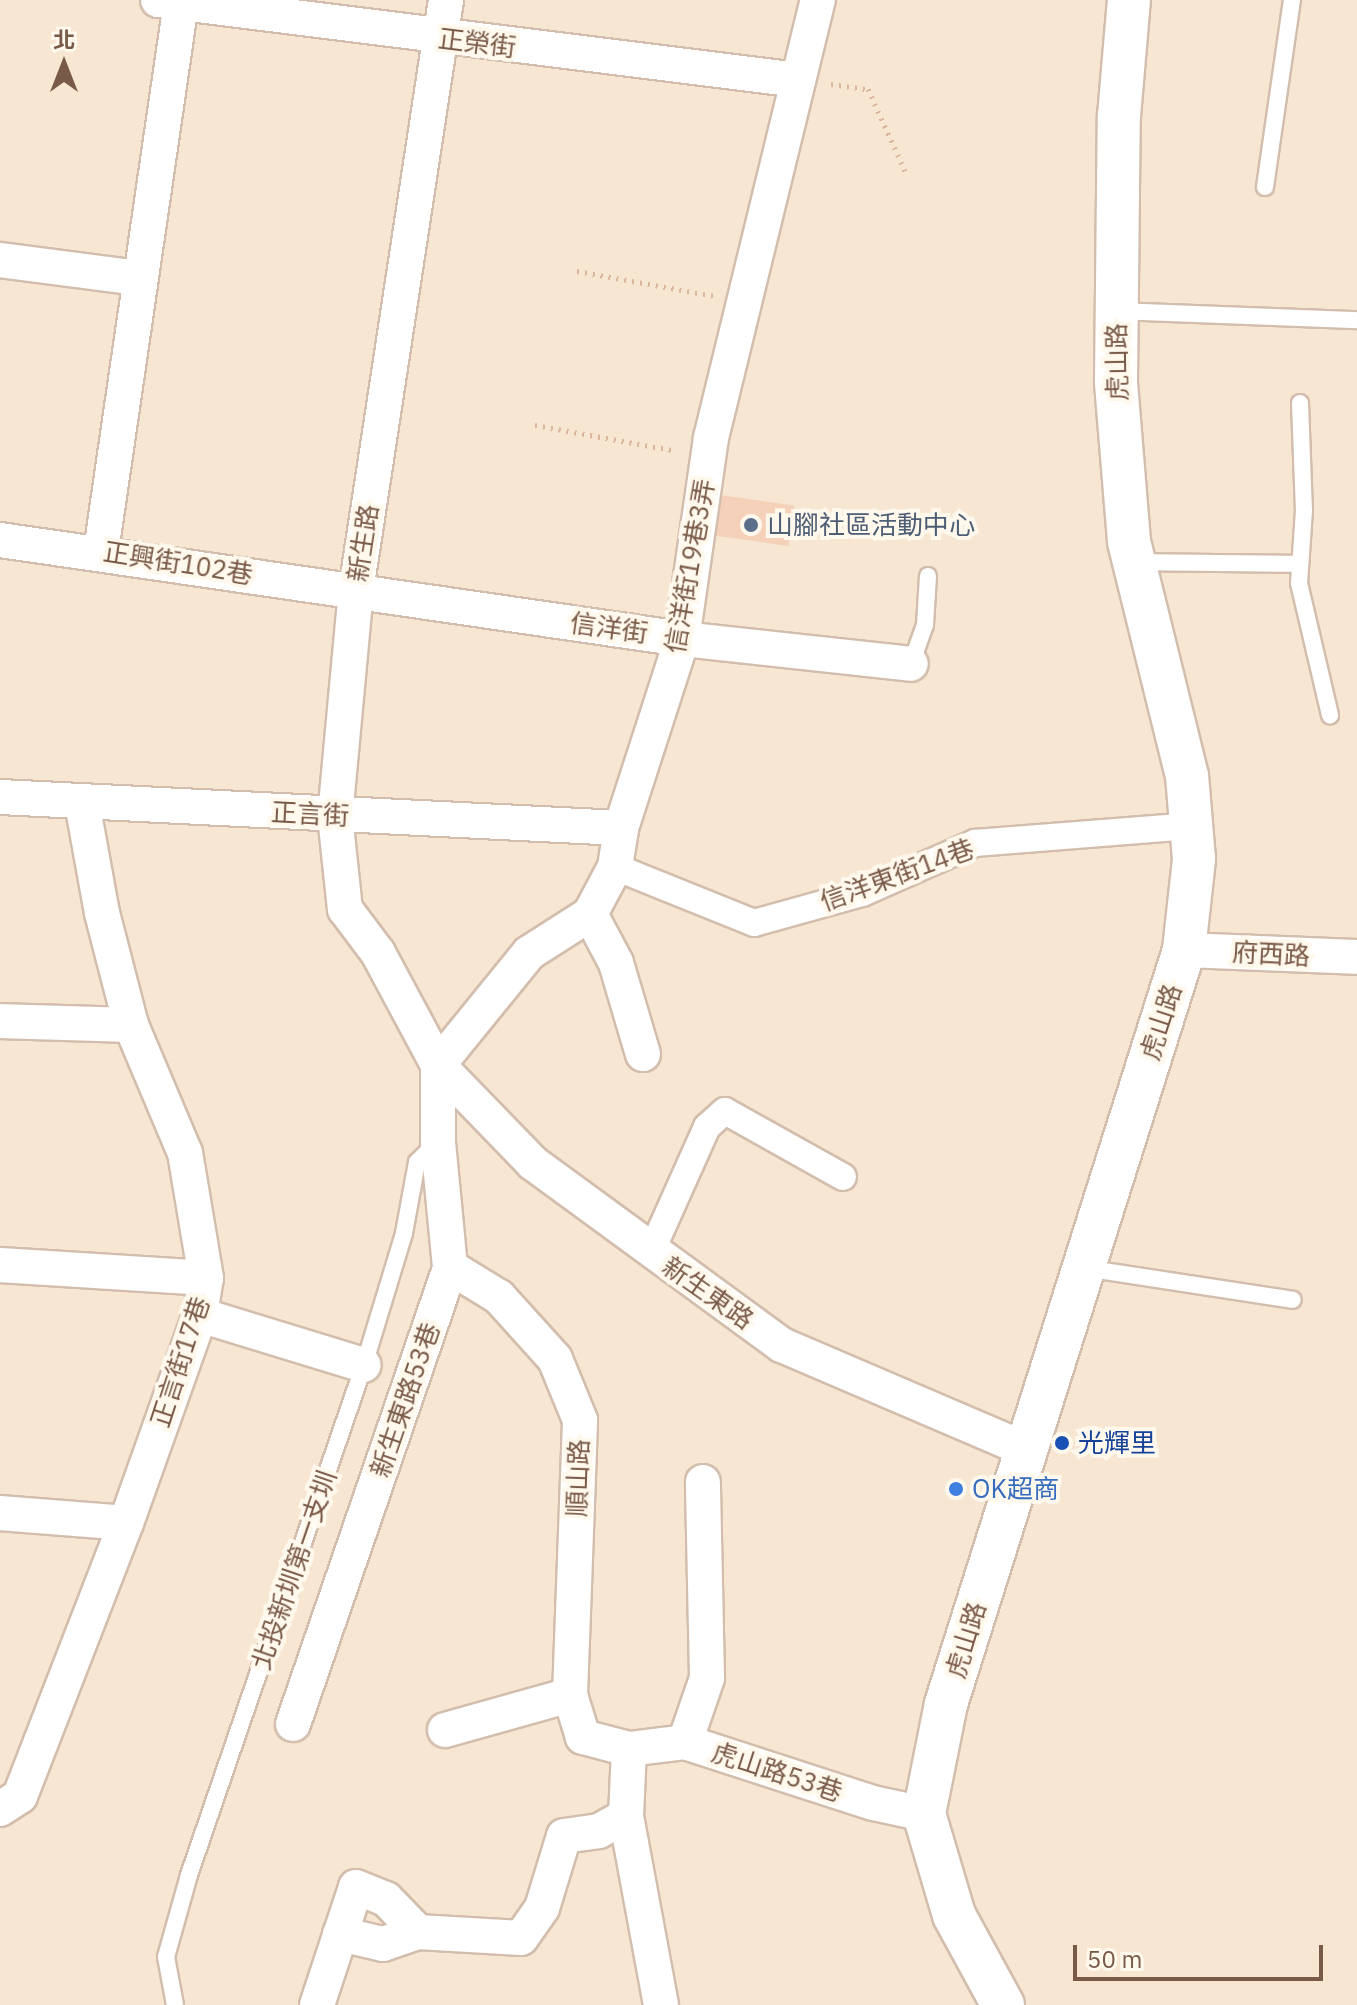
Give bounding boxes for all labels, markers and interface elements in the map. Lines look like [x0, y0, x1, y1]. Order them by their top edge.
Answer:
street label: 正榮街 [436, 23, 518, 63]
north arrow [24, 24, 104, 104]
text: 北 [53, 25, 75, 54]
street label: 虎山路 [1101, 323, 1133, 401]
street label: 信洋街19巷3弄 [659, 476, 721, 656]
street label: 新生路 [341, 502, 385, 584]
place label: 山腳社區活動中心 [767, 509, 975, 541]
marker: 山腳社區活動中心 [742, 516, 760, 534]
street label: 正興街102巷 [101, 536, 255, 590]
street label: 信洋街 [568, 607, 650, 649]
street label: 正言街 [270, 796, 350, 832]
street label: 信洋東街14巷 [816, 833, 978, 917]
street label: 府西路 [1231, 936, 1311, 972]
street label: 虎山路 [1134, 980, 1188, 1064]
street label: 新生東路 [656, 1250, 760, 1336]
street label: 正言街17巷 [144, 1293, 216, 1431]
street label: 新生東路53巷 [364, 1319, 446, 1481]
place label: 光輝里 [1078, 1427, 1156, 1459]
marker: 光輝里 [1053, 1434, 1071, 1452]
street label: 順山路 [561, 1438, 595, 1518]
street label: 北投新圳第一支圳 [245, 1467, 343, 1673]
place label: OK超商 [972, 1473, 1059, 1505]
marker: OK超商 [947, 1480, 965, 1498]
street label: 虎山路 [940, 1598, 992, 1682]
street label: 虎山路53巷 [708, 1736, 846, 1808]
scale bar [1077, 1929, 1327, 1979]
text: 50 m [1087, 1943, 1142, 1975]

